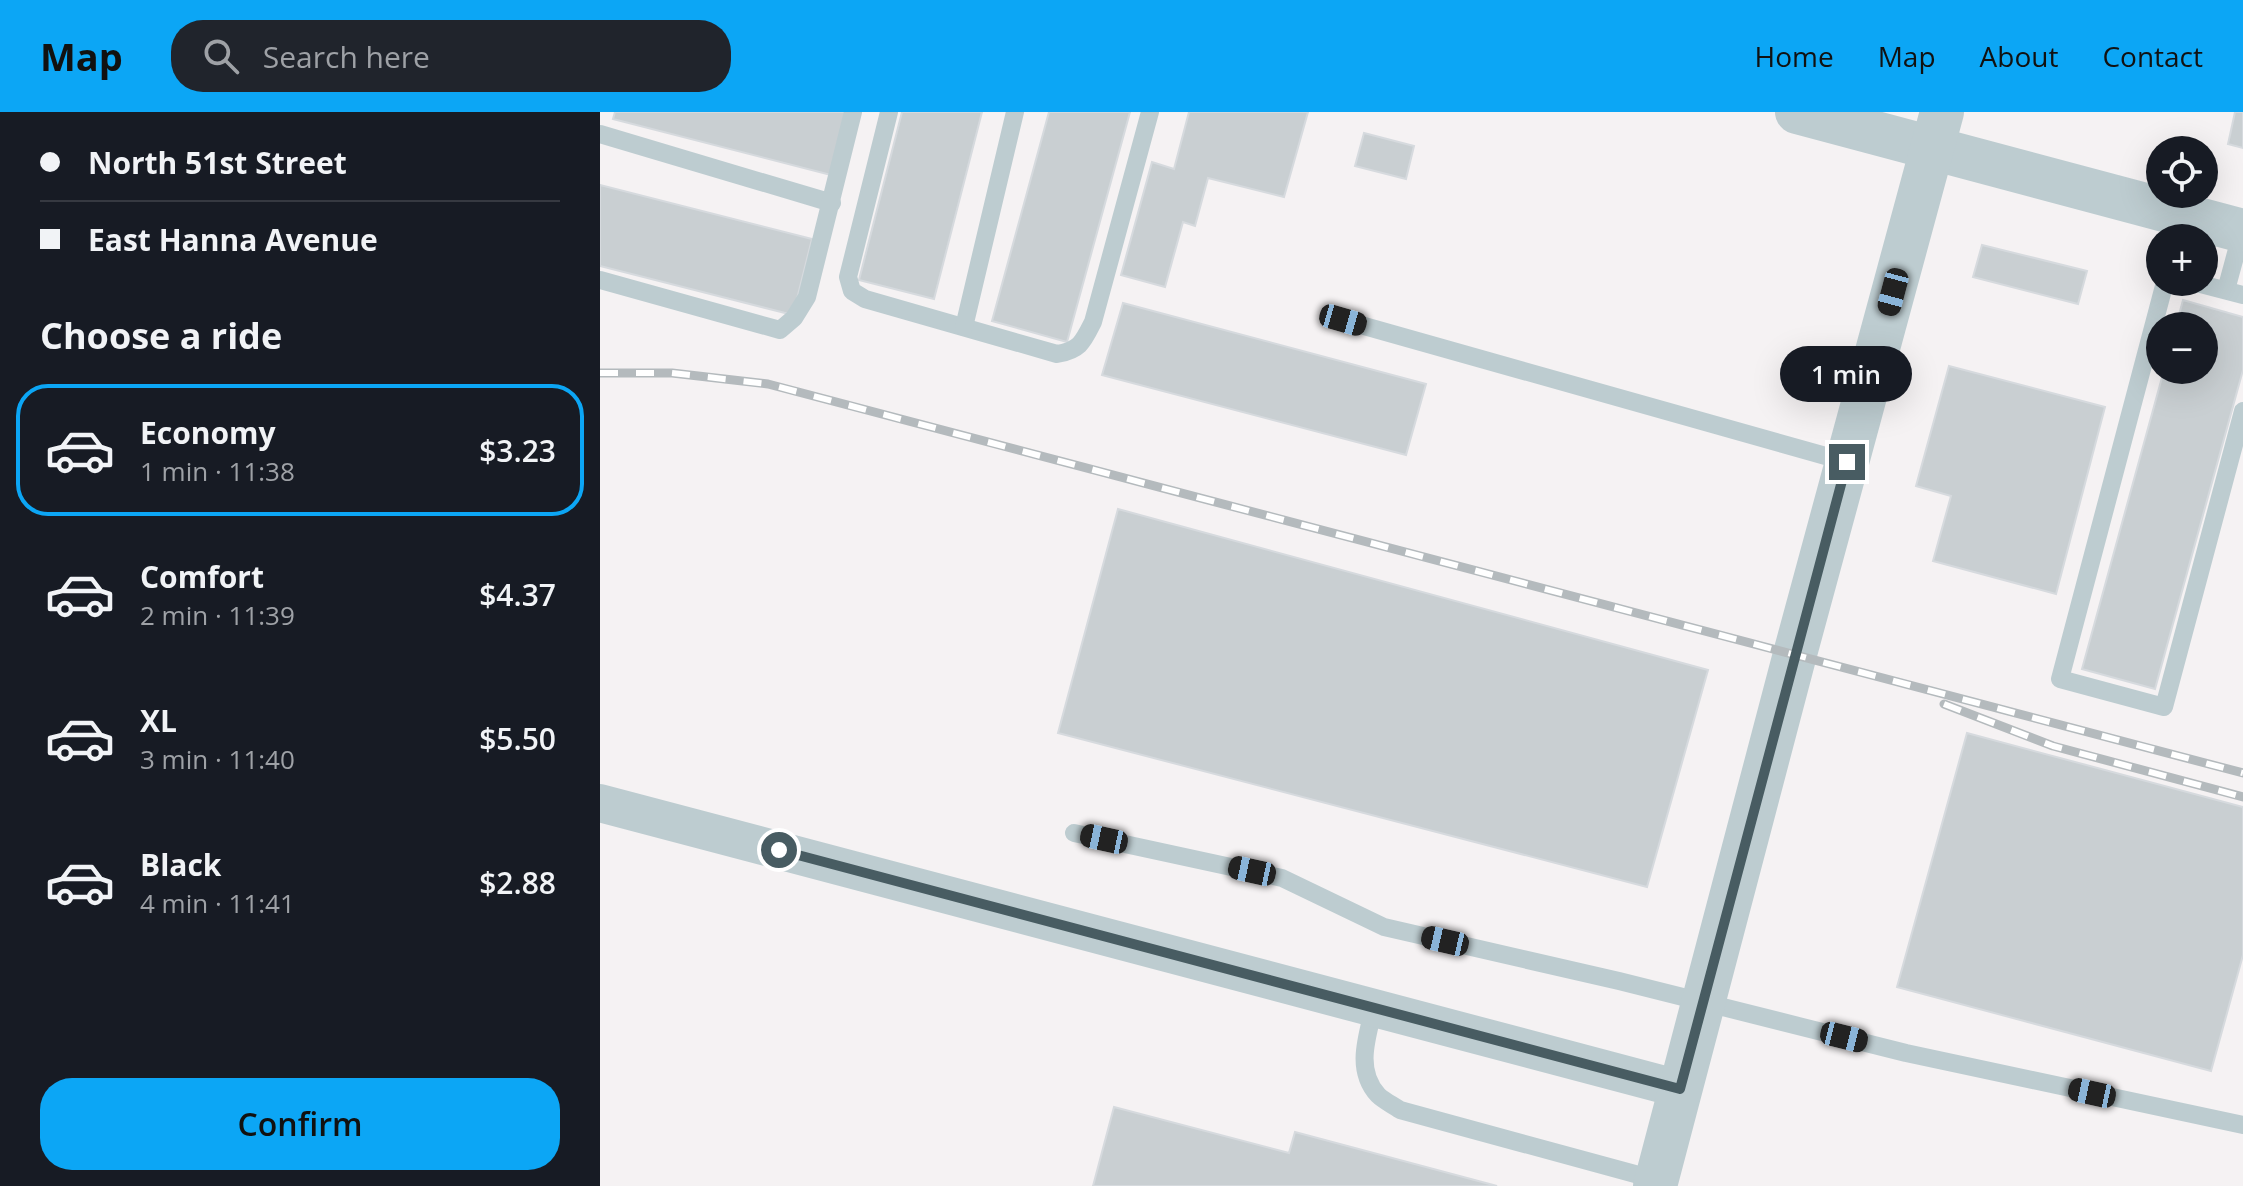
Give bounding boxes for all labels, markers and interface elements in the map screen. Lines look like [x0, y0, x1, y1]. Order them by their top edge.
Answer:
search box [171, 20, 731, 92]
text: Map [40, 30, 123, 82]
icon: search [199, 34, 243, 78]
text: Search here [263, 36, 430, 77]
text: Home [1755, 37, 1834, 75]
text: Map [1878, 37, 1936, 75]
text: About [1980, 37, 2058, 75]
text: Contact [2102, 37, 2203, 75]
map controls [2146, 136, 2218, 384]
button: locate [2146, 136, 2218, 208]
text: North 51st Street [88, 142, 347, 183]
text: East Hanna Avenue [88, 219, 378, 260]
button: + [2146, 224, 2218, 296]
car [1875, 266, 1911, 318]
car [1317, 302, 1369, 338]
text: Choose a ride [40, 311, 282, 360]
button: − [2146, 312, 2218, 384]
callout: 1 min [1781, 346, 1913, 402]
text: 1 min [1811, 356, 1881, 392]
text: Economy [140, 412, 276, 453]
icon: car [44, 414, 116, 486]
text: $3.23 [479, 430, 556, 471]
route end [1829, 444, 1865, 480]
text: 1 min · 11:38 [140, 453, 295, 489]
text: Comfort [140, 556, 264, 597]
icon: car [44, 558, 116, 630]
text: $4.37 [479, 574, 556, 615]
text: 2 min · 11:39 [140, 597, 295, 633]
text: XL [140, 700, 177, 741]
icon: car [44, 702, 116, 774]
text: $5.50 [479, 718, 556, 759]
text: 3 min · 11:40 [140, 741, 295, 777]
car [1078, 822, 1130, 856]
route start [761, 832, 797, 868]
text: Black [140, 844, 221, 885]
icon: car [44, 846, 116, 918]
car [1226, 854, 1278, 888]
text: $2.88 [479, 862, 556, 903]
text: 4 min · 11:41 [140, 885, 295, 921]
car [1419, 924, 1471, 958]
car [1818, 1020, 1870, 1054]
car [2066, 1076, 2118, 1110]
button: Confirm [40, 1078, 560, 1170]

